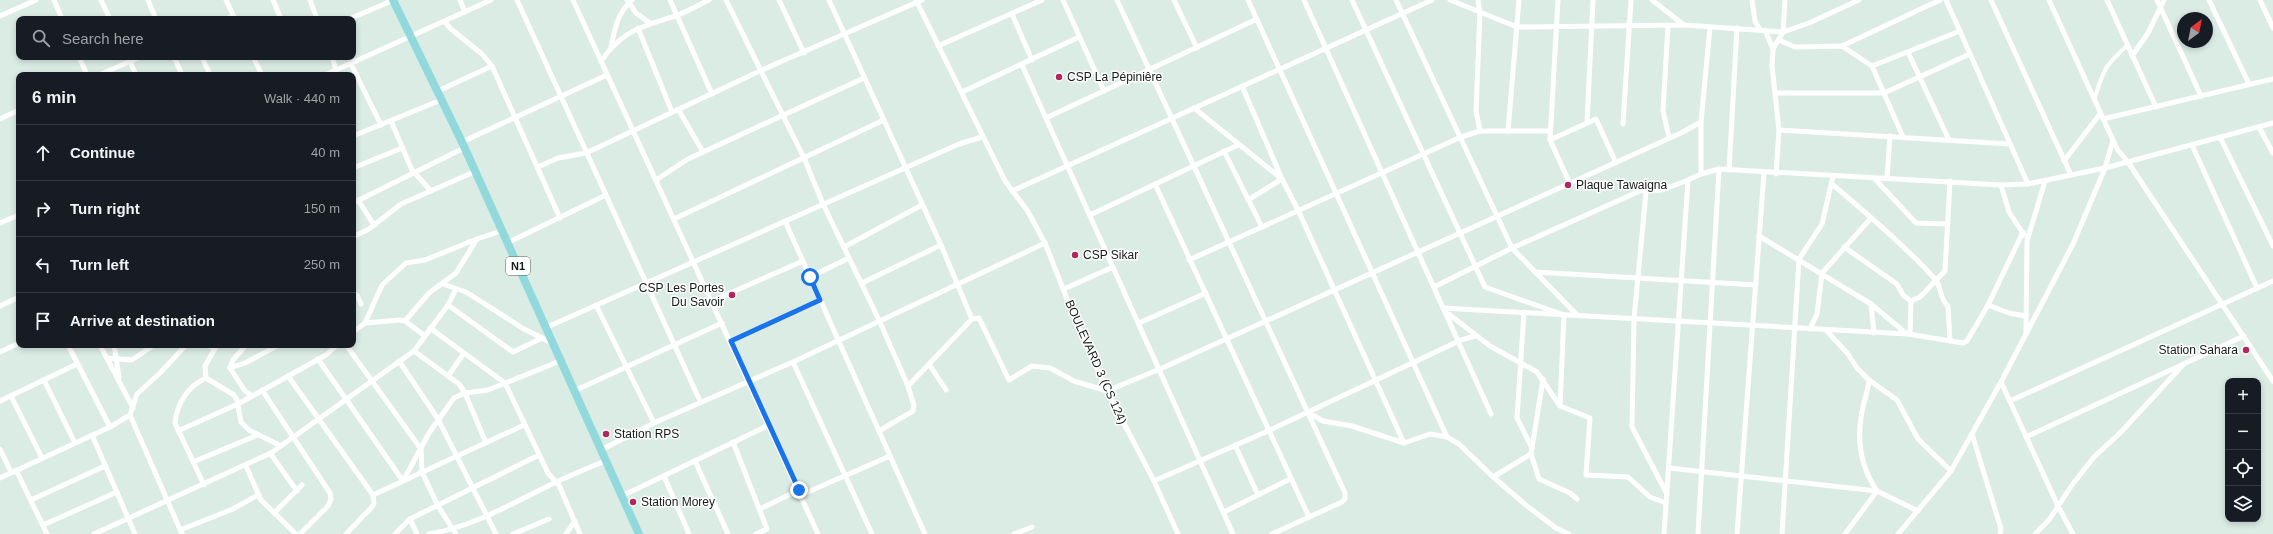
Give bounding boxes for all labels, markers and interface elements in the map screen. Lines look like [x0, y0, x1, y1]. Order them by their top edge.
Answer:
north arrow [2177, 12, 2213, 48]
search box [16, 16, 356, 60]
icon: search [30, 27, 52, 49]
text: Search here [62, 30, 144, 47]
place label: CSP La Pépiniêre [1067, 70, 1163, 84]
marker: CSP La Pépiniêre [1054, 72, 1064, 82]
text: 6 min [32, 88, 76, 107]
text: Walk · 440 m [264, 91, 340, 106]
icon: ahead [32, 142, 54, 164]
text: Continue [70, 144, 135, 161]
text: 40 m [311, 145, 340, 160]
place label: Plaque Tawaigna [1576, 178, 1668, 192]
marker: Plaque Tawaigna [1563, 180, 1573, 190]
icon: right [32, 198, 54, 220]
text: Turn right [70, 200, 140, 217]
text: 150 m [304, 201, 340, 216]
place label: CSP Sikar [1083, 248, 1138, 262]
marker: CSP Sikar [1070, 250, 1080, 260]
icon: left [32, 254, 54, 276]
text: Turn left [70, 256, 129, 273]
text: 250 m [304, 257, 340, 272]
road number: N1 [506, 257, 530, 275]
route start [801, 268, 819, 286]
place label: CSP Les Portes Du Savoir [639, 281, 724, 309]
marker: CSP Les Portes Du Savoir [727, 290, 737, 300]
street label: BOULEVARD 3 (CS 124) [1062, 298, 1130, 426]
icon: arrive [32, 310, 54, 332]
text: Arrive at destination [70, 312, 215, 329]
place label: Station Sahara [2159, 343, 2238, 357]
marker: Station Sahara [2241, 345, 2251, 355]
map controls [2225, 378, 2261, 522]
button: + [2225, 378, 2261, 414]
button: − [2225, 414, 2261, 450]
place label: Station RPS [614, 427, 679, 441]
marker: Station RPS [601, 429, 611, 439]
button: locate [2225, 450, 2261, 486]
route end [790, 481, 808, 499]
button: layers [2225, 486, 2261, 522]
place label: Station Morey [641, 495, 715, 509]
marker: Station Morey [628, 497, 638, 507]

